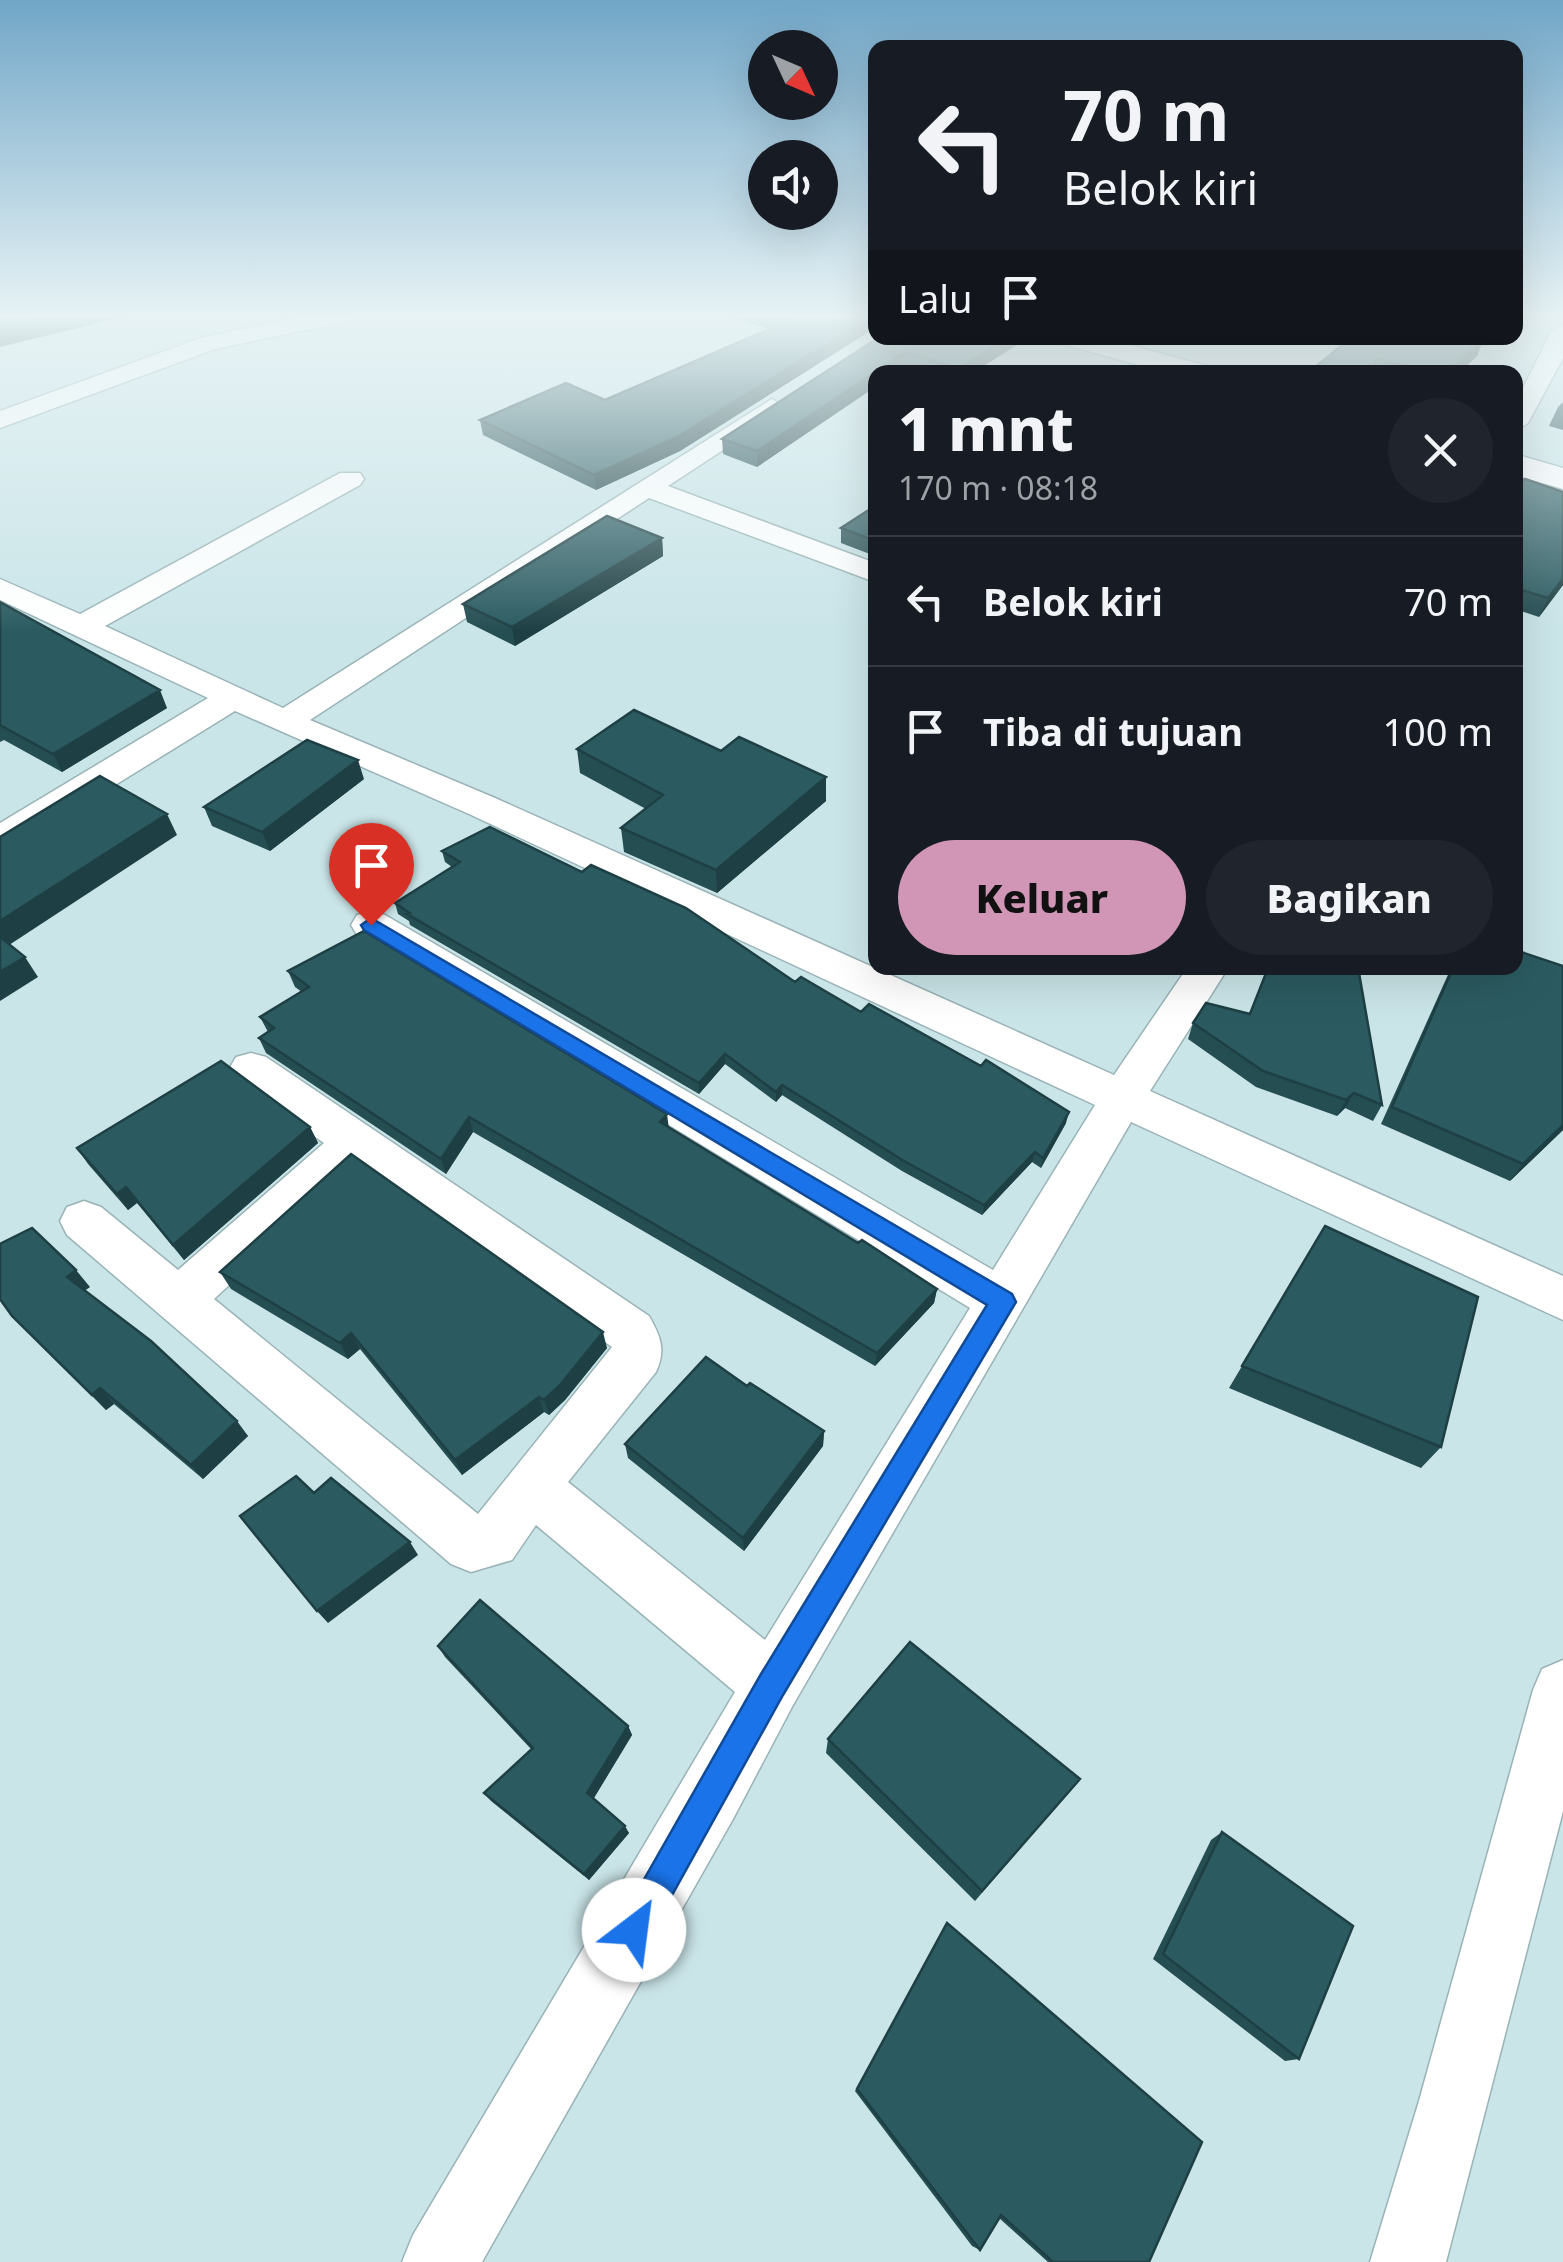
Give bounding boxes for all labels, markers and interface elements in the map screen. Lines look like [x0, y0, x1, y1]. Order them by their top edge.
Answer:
north arrow [748, 30, 838, 120]
map controls [748, 30, 838, 230]
text: 70 m [1063, 66, 1230, 162]
icon: left [898, 80, 1028, 210]
button: sound [748, 140, 838, 230]
text: Belok kiri [1063, 157, 1258, 218]
icon: arrive [993, 270, 1048, 325]
text: Lalu [898, 272, 973, 324]
text: 1 mnt [898, 387, 1074, 469]
button: close [1388, 398, 1493, 503]
text: 170 m · 08:18 [898, 466, 1098, 509]
icon: left [898, 574, 953, 629]
text: Belok kiri [983, 575, 1163, 627]
text: 70 m [1404, 575, 1493, 627]
icon: arrive [898, 704, 953, 759]
text: Tiba di tujuan [983, 705, 1243, 757]
text: 100 m [1382, 705, 1493, 757]
pin [329, 823, 414, 926]
icon: arrive [344, 838, 399, 893]
button: Keluar [898, 840, 1186, 955]
button: Bagikan [1206, 840, 1493, 955]
position arrow [582, 1878, 686, 1982]

